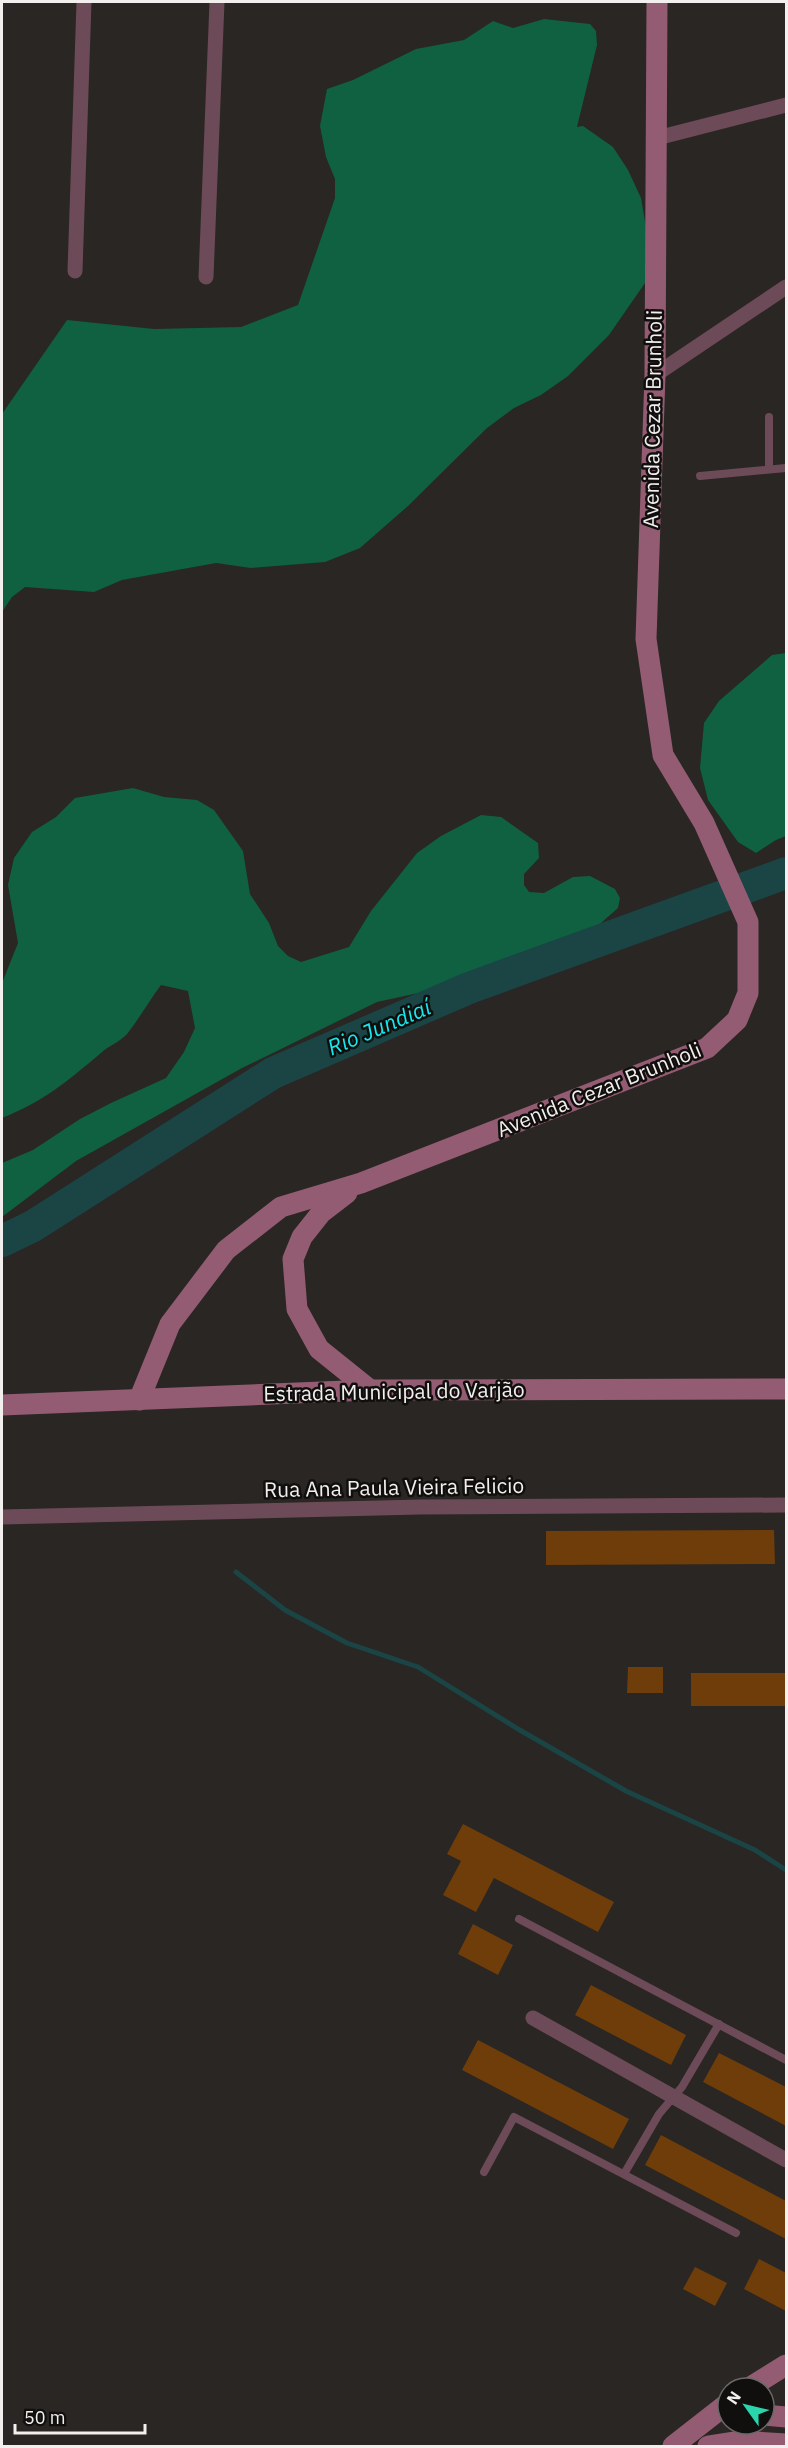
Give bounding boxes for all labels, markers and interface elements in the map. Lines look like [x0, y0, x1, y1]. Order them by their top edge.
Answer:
street label: Avenida Cezar Brunholi [636, 310, 668, 528]
water label: Rio Jundiaí [323, 991, 437, 1061]
street label: Avenida Cezar Brunholi [492, 1035, 705, 1143]
street label: Estrada Municipal do Varjão [263, 1375, 525, 1407]
street label: Rua Ana Paula Vieira Felicio [263, 1471, 524, 1503]
north arrow [716, 2376, 776, 2436]
text: N [722, 2387, 745, 2408]
scale bar [15, 2397, 146, 2435]
text: 50 m [24, 2406, 66, 2429]

